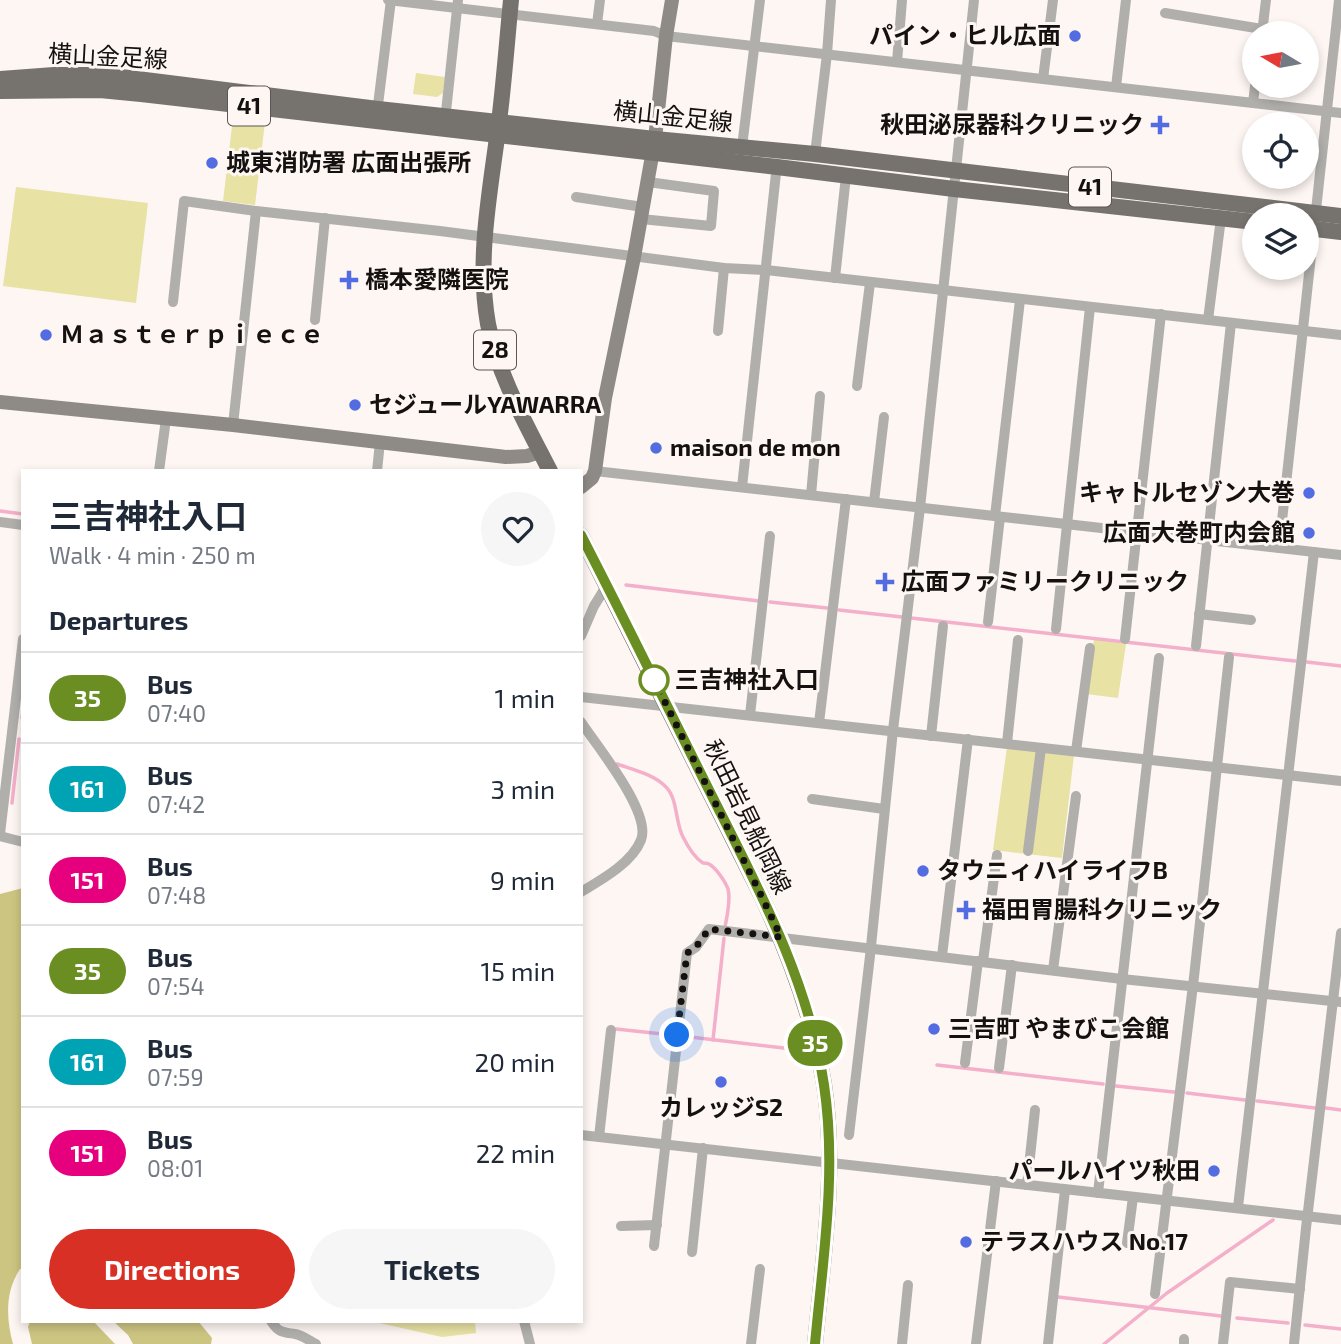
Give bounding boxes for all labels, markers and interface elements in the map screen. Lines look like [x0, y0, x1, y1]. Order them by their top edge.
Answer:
place label: パイン・ヒル広面 [869, 20, 1061, 49]
north arrow [1242, 21, 1320, 98]
map controls [1242, 21, 1319, 280]
marker: パイン・ヒル広面 [1067, 28, 1083, 44]
street label: 横山金足線 [47, 38, 169, 73]
road number: 41 [228, 86, 270, 125]
street label: 横山金足線 [612, 95, 734, 136]
place label: 秋田泌尿器科クリニック [880, 109, 1144, 138]
button: locate [1242, 112, 1319, 189]
marker: 秋田泌尿器科クリニック [1150, 115, 1170, 135]
place label: 城東消防署 広面出張所 [226, 147, 471, 176]
marker: 城東消防署 広面出張所 [204, 155, 220, 171]
road number: 41 [1069, 168, 1111, 206]
button: layers [1242, 203, 1319, 280]
place label: 橋本愛隣医院 [365, 264, 509, 293]
marker: 橋本愛隣医院 [339, 270, 359, 290]
place label: Ｍａｓｔｅｒｐｉｅｃｅ [60, 319, 324, 349]
marker: Ｍａｓｔｅｒｐｉｅｃｅ [38, 327, 54, 343]
road number: 28 [474, 330, 516, 370]
place label: セジュールYAWARRA [369, 389, 601, 418]
marker: セジュールYAWARRA [347, 397, 363, 413]
place label: maison de mon [670, 432, 841, 461]
marker: maison de mon [648, 440, 664, 456]
place label: キャトルセゾン大巻 [1079, 477, 1295, 506]
marker: キャトルセゾン大巻 [1301, 485, 1317, 501]
button: heart [481, 492, 555, 566]
text: 三吉神社入口 [49, 495, 247, 535]
place label: 広面大巻町内会館 [1103, 517, 1295, 546]
marker: 広面大巻町内会館 [1301, 525, 1317, 541]
text: Walk · 4 min · 250 m [49, 541, 256, 569]
place label: 広面ファミリークリニック [901, 566, 1189, 595]
marker: 広面ファミリークリニック [875, 572, 895, 592]
text: Departures [49, 604, 188, 635]
place label: 三吉神社入口 [675, 664, 819, 693]
marker: 三吉神社入口 [639, 665, 669, 695]
text: Bus [147, 668, 193, 699]
text: 1 min [495, 682, 555, 713]
text: 35 [74, 683, 101, 712]
text: 07:40 [147, 699, 206, 727]
street label: 秋田岩見船岡線 [698, 734, 798, 898]
text: Bus [147, 759, 193, 790]
text: 3 min [490, 773, 555, 804]
text: 161 [70, 774, 105, 803]
text: 07:42 [147, 790, 205, 818]
text: Bus [147, 850, 193, 881]
place label: タウニィハイライフB [937, 855, 1168, 884]
marker: タウニィハイライフB [915, 863, 931, 879]
text: 9 min [490, 864, 555, 895]
text: 151 [71, 865, 104, 894]
text: 07:48 [147, 881, 206, 909]
place label: 福田胃腸科クリニック [982, 894, 1222, 923]
marker: 福田胃腸科クリニック [956, 900, 976, 920]
text: Bus [147, 941, 193, 972]
text: 15 min [481, 955, 555, 986]
text: 35 [74, 956, 101, 985]
text: 07:54 [147, 972, 205, 1000]
place label: 三吉町 やまびこ会館 [948, 1013, 1169, 1042]
your location [659, 1017, 694, 1052]
line badge: 35 [784, 1020, 846, 1066]
marker: 三吉町 やまびこ会館 [926, 1021, 942, 1037]
text: 35 [802, 1028, 828, 1057]
text: Bus [147, 1032, 193, 1063]
text: 20 min [475, 1046, 555, 1077]
text: 161 [70, 1047, 105, 1076]
text: 07:59 [147, 1063, 204, 1091]
marker: カレッジS2 [713, 1074, 729, 1090]
place label: カレッジS2 [659, 1092, 783, 1121]
text: Bus [147, 1123, 193, 1154]
text: 22 min [476, 1137, 555, 1168]
text: 151 [71, 1138, 104, 1167]
text: 08:01 [147, 1154, 203, 1182]
place label: パールハイツ秋田 [1008, 1155, 1200, 1184]
marker: パールハイツ秋田 [1206, 1163, 1222, 1179]
place label: テラスハウス No.17 [980, 1226, 1188, 1255]
button: Directions [49, 1229, 295, 1309]
button: Tickets [309, 1229, 555, 1309]
marker: テラスハウス No.17 [958, 1234, 974, 1250]

